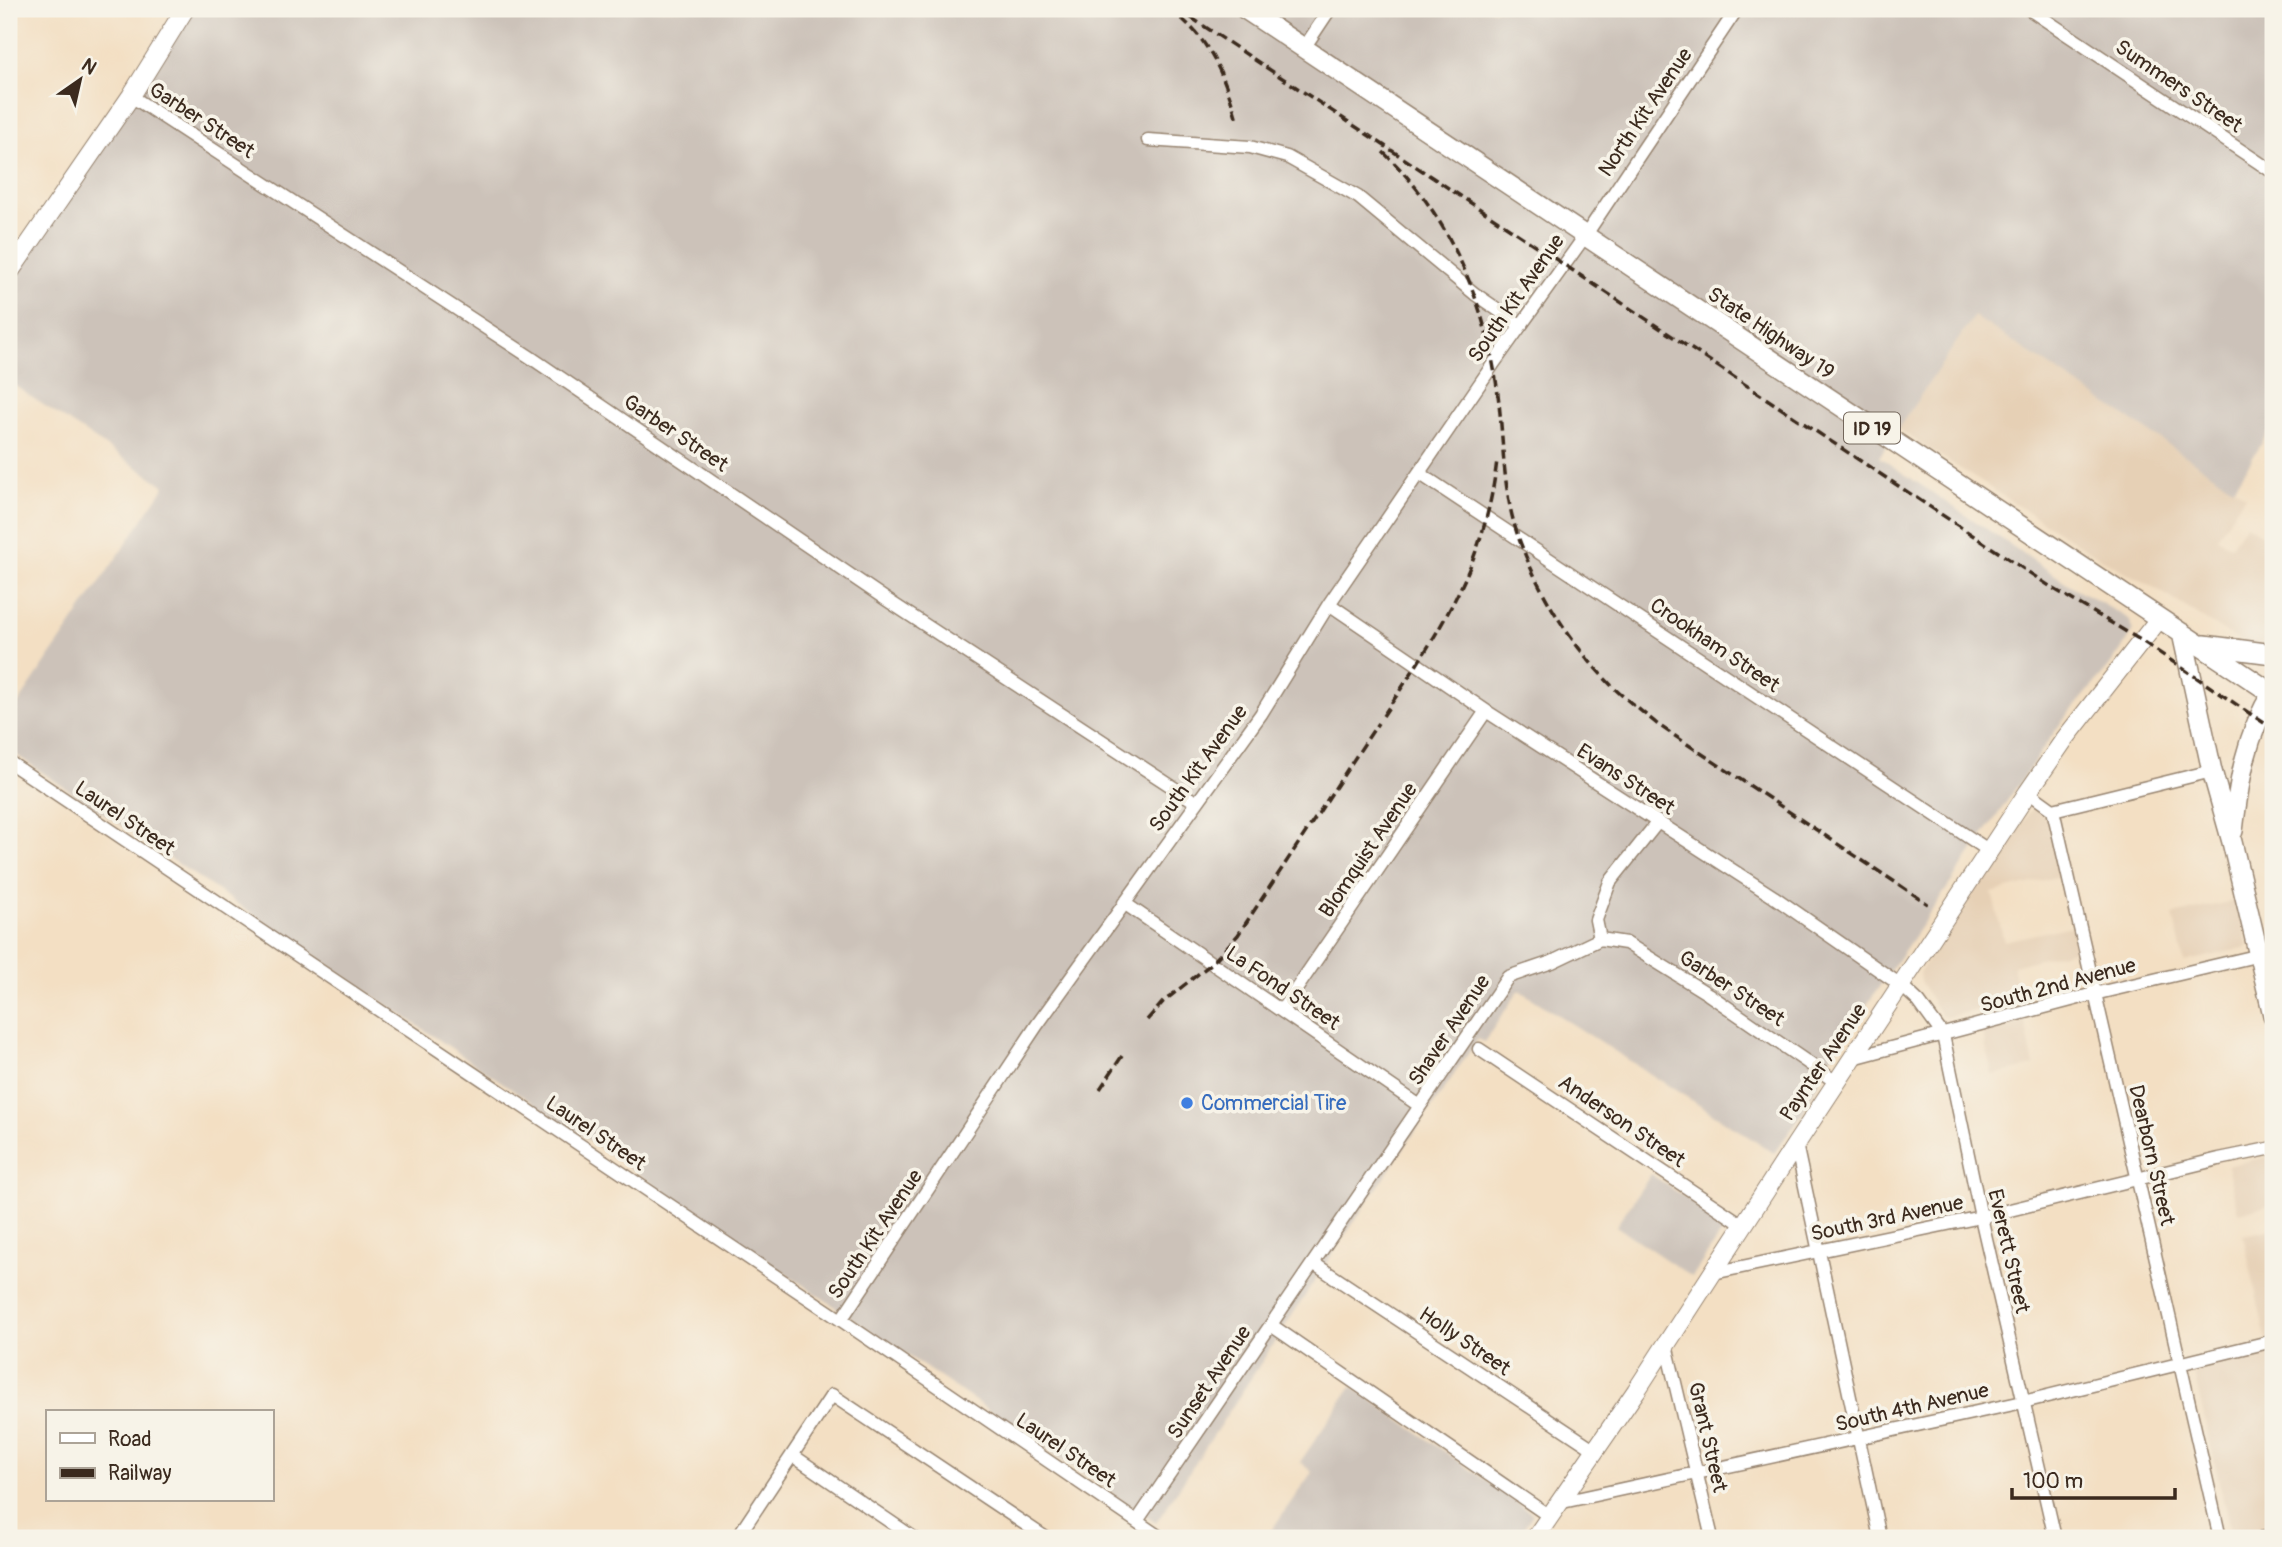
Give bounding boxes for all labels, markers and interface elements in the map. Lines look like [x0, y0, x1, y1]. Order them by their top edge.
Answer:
street label: Summers Street [2110, 34, 2248, 139]
street label: North Kit Avenue [1592, 42, 1699, 182]
north arrow [46, 46, 116, 116]
text: N [77, 53, 101, 80]
street label: Garber Street [144, 76, 260, 165]
street label: South Kit Avenue [1462, 228, 1571, 368]
street label: State Highway 19 [1702, 281, 1839, 386]
street label: Garber Street [618, 388, 734, 479]
road number: ID 19 [1844, 412, 1900, 444]
street label: Crookham Street [1645, 592, 1785, 699]
street label: South Kit Avenue [1143, 699, 1254, 837]
street label: Evans Street [1571, 738, 1680, 821]
street label: Laurel Street [69, 775, 181, 862]
street label: Blomquist Avenue [1313, 777, 1424, 923]
street label: La Fond Street [1220, 940, 1346, 1037]
street label: Garber Street [1674, 944, 1790, 1033]
street label: South 2nd Avenue [1977, 952, 2140, 1019]
street label: Shaver Avenue [1402, 969, 1497, 1091]
street label: Paynter Avenue [1774, 998, 1873, 1126]
street label: Anderson Street [1553, 1069, 1691, 1174]
street label: Dearborn Street [2122, 1082, 2181, 1228]
street label: Laurel Street [540, 1090, 652, 1177]
place label: Commercial Tire [1201, 1090, 1347, 1117]
marker: Commercial Tire [1179, 1095, 1195, 1111]
street label: South Kit Avenue [822, 1164, 929, 1304]
street label: Everett Street [1981, 1186, 2036, 1316]
street label: South 3rd Avenue [1808, 1189, 1966, 1248]
street label: Holly Street [1414, 1301, 1516, 1382]
street label: Sunset Avenue [1161, 1320, 1258, 1444]
street label: South 4th Avenue [1833, 1377, 1992, 1438]
street label: Grant Street [1682, 1379, 1733, 1495]
street label: Laurel Street [1010, 1407, 1122, 1494]
legend [46, 1410, 273, 1502]
text: Road [108, 1426, 152, 1453]
scale bar [2012, 1456, 2175, 1500]
text: Railway [108, 1460, 172, 1487]
text: 100 m [2023, 1468, 2083, 1495]

